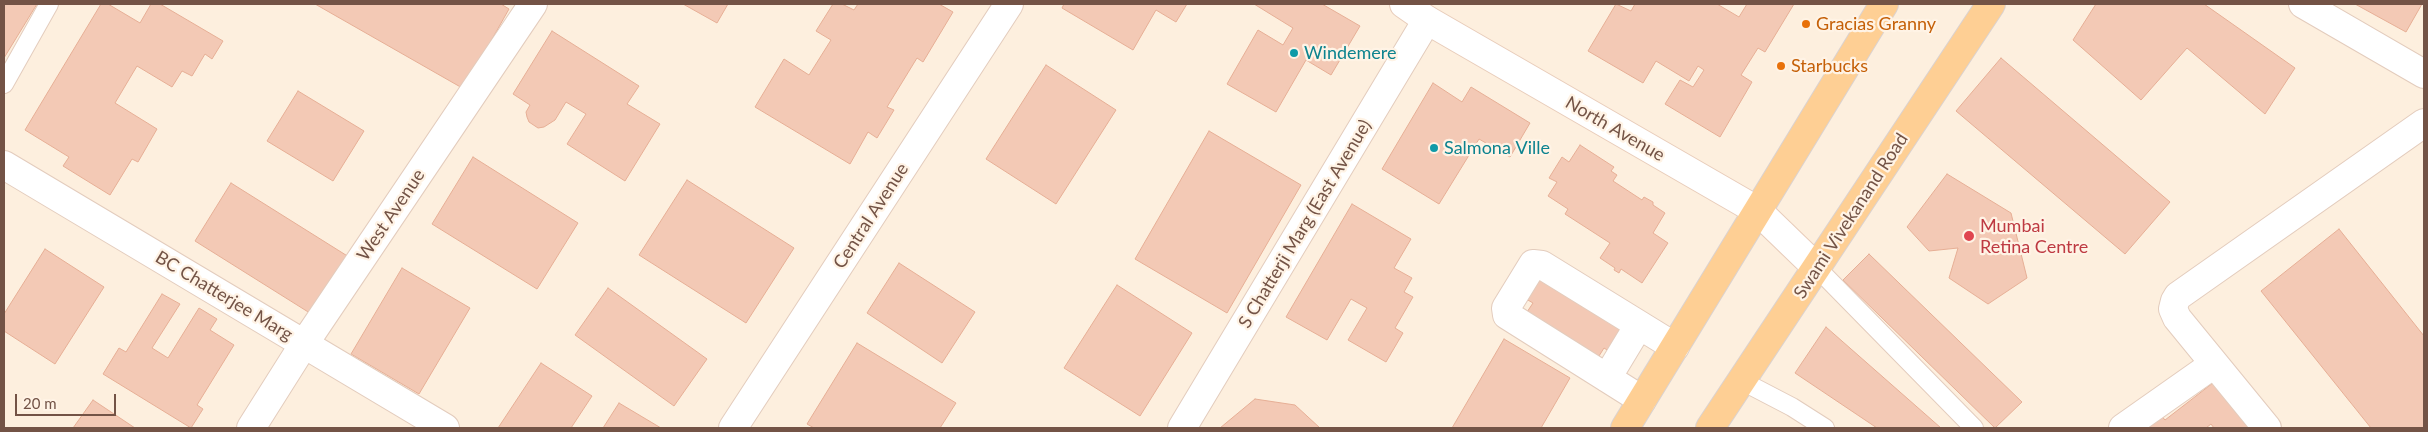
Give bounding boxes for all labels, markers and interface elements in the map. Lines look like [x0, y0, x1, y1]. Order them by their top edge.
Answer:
place label: Gracias Granny [1816, 13, 1936, 35]
marker: Gracias Granny [1800, 18, 1812, 30]
place label: Windemere [1304, 42, 1397, 64]
marker: Windemere [1288, 47, 1300, 59]
place label: Starbucks [1791, 55, 1868, 77]
marker: Starbucks [1775, 60, 1787, 72]
street label: North Avenue [1562, 92, 1668, 166]
street label: S Chatterji Marg (East Avenue) [1234, 116, 1376, 332]
street label: Swami Vivekanand Road [1789, 129, 1913, 303]
place label: Salmona Ville [1444, 137, 1550, 159]
marker: Salmona Ville [1428, 142, 1440, 154]
street label: Central Avenue [829, 159, 913, 273]
street label: West Avenue [353, 165, 429, 265]
place label: Mumbai Retina Centre [1980, 215, 2088, 258]
marker: Mumbai Retina Centre [1962, 229, 1976, 243]
street label: BC Chatterjee Marg [151, 246, 297, 346]
scale bar [18, 384, 119, 416]
text: 20 m [23, 394, 57, 412]

